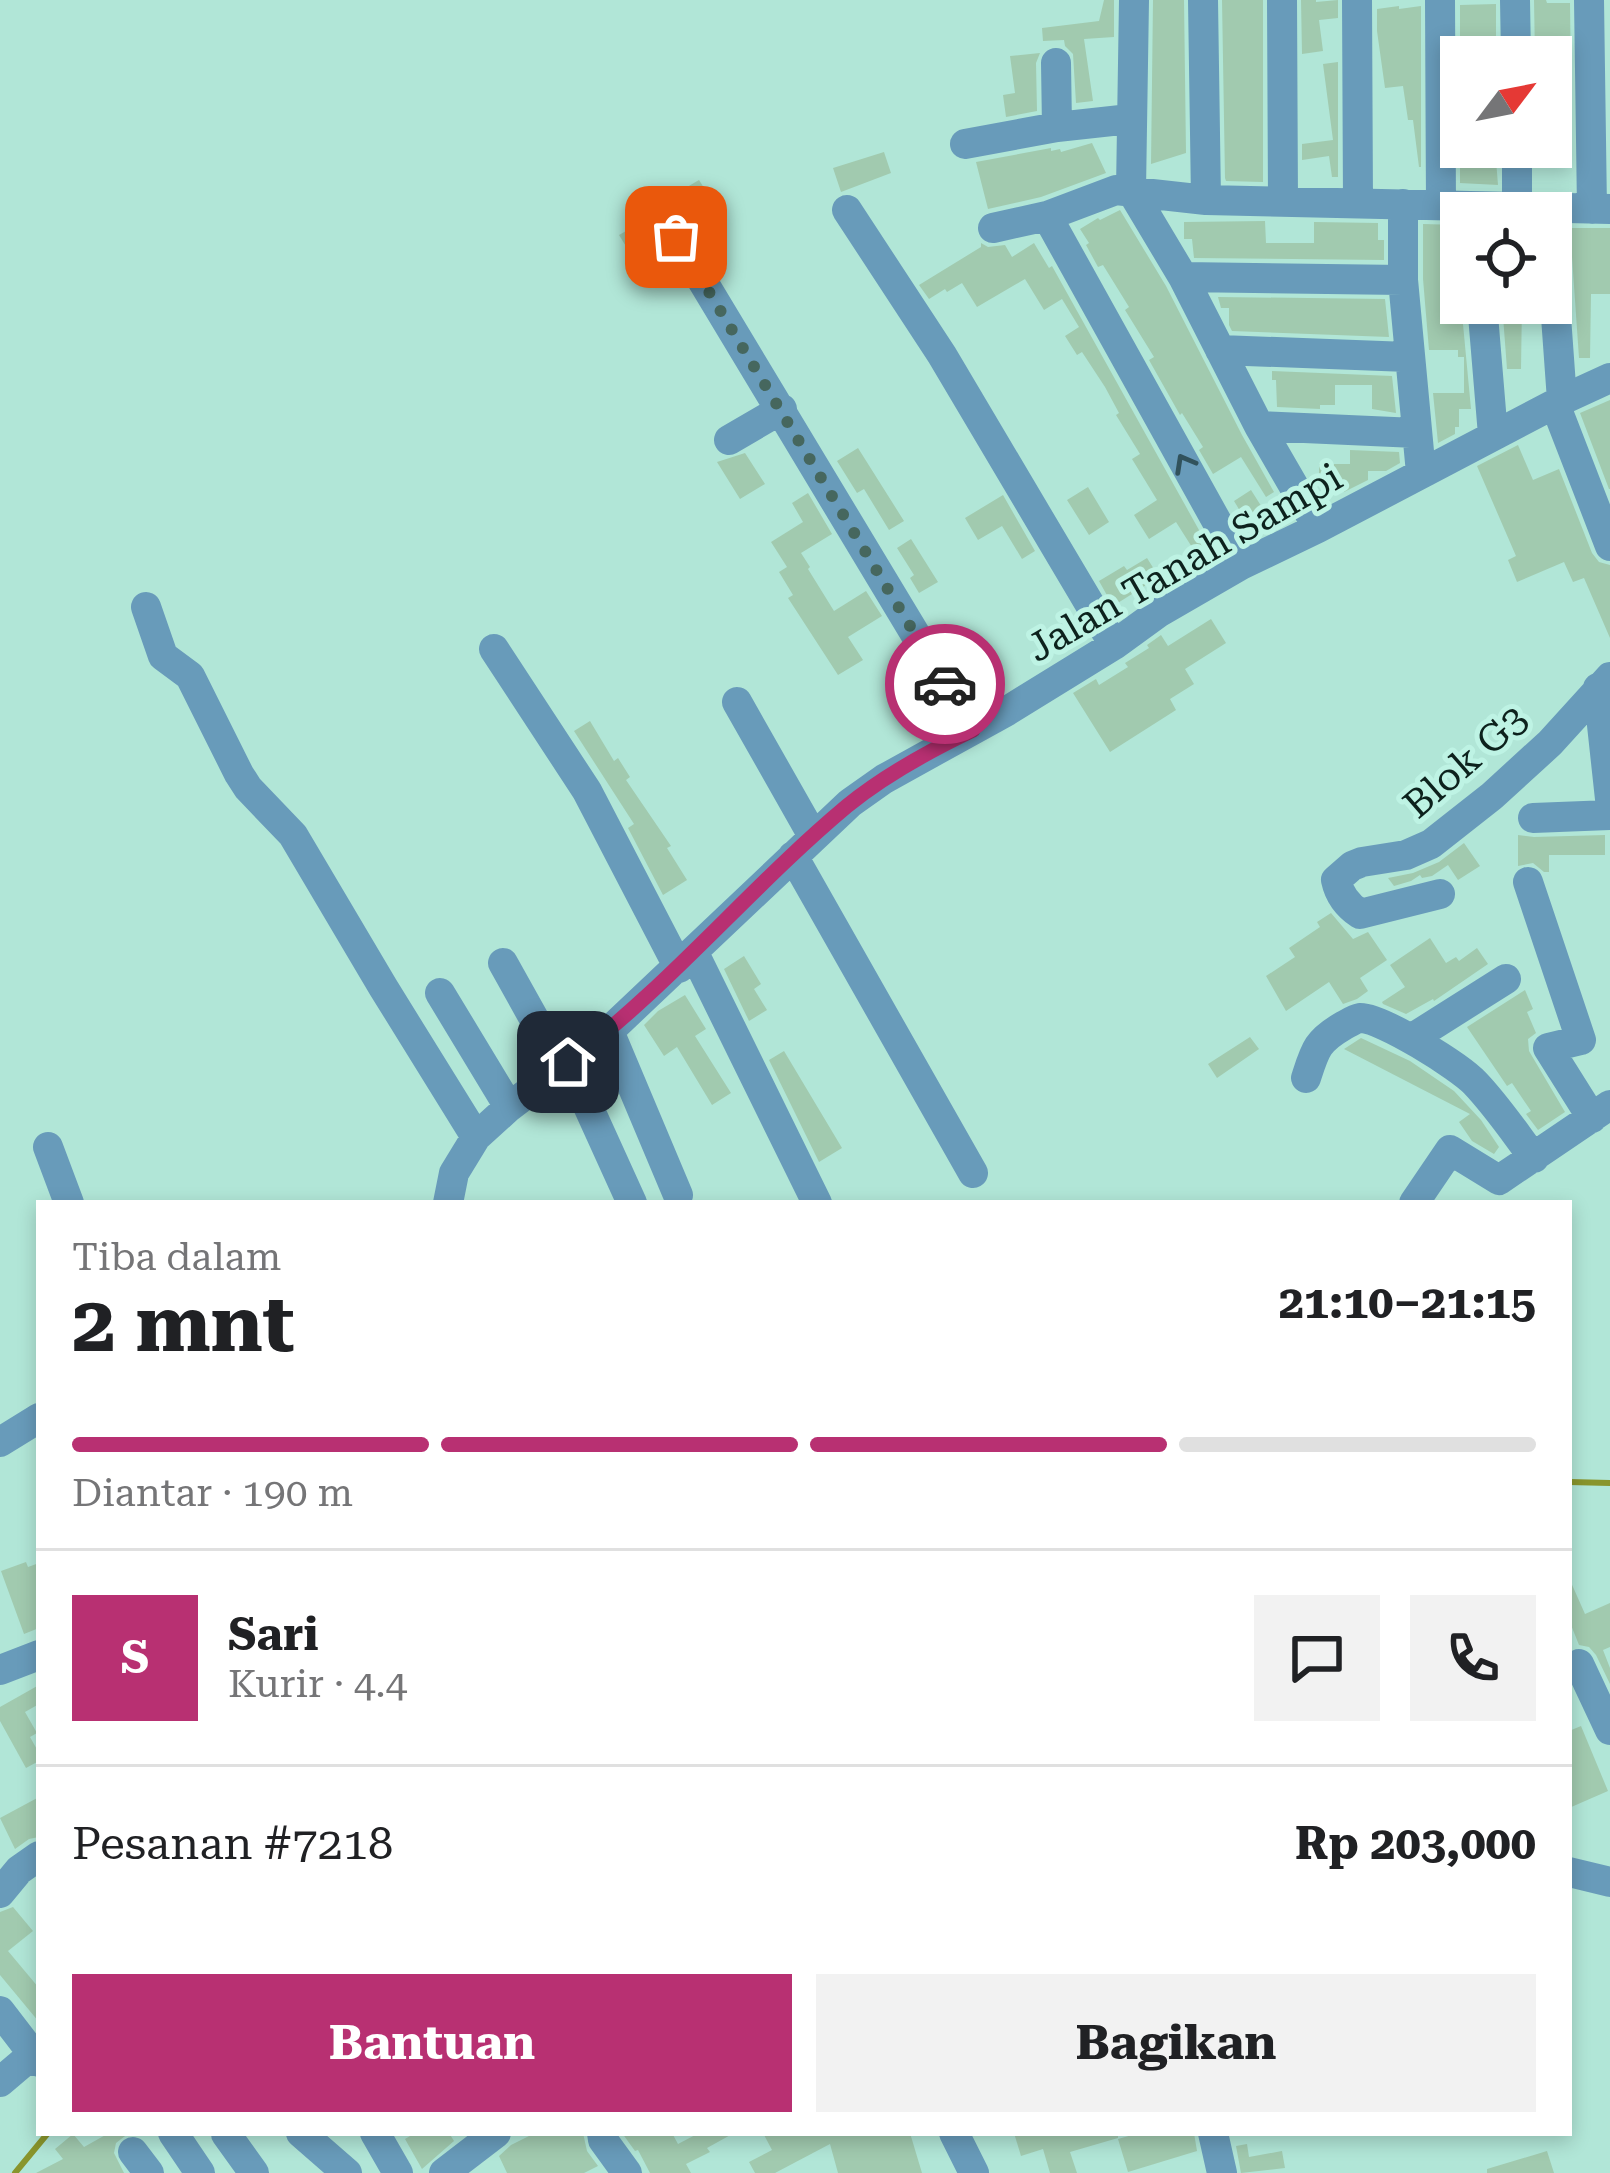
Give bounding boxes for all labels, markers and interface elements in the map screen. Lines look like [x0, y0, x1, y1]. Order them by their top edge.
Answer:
north arrow [1440, 36, 1572, 168]
map controls [1440, 36, 1572, 324]
pin [625, 186, 727, 288]
button: locate [1440, 192, 1572, 324]
icon: bag [643, 204, 709, 270]
street label: Jalan Tanah Sampi [1019, 454, 1350, 672]
one-way arrow [1175, 454, 1198, 475]
courier [885, 624, 1005, 744]
icon: car [912, 651, 978, 717]
street label: Blok G3 [1394, 696, 1537, 828]
pin [517, 1011, 619, 1113]
icon: home [535, 1029, 601, 1095]
text: Tiba dalam [72, 1234, 281, 1280]
text: 21:10–21:15 [1279, 1276, 1536, 1329]
text: 2 mnt [72, 1279, 295, 1370]
text: Diantar · 190 m [72, 1470, 353, 1516]
button: chat [1254, 1595, 1380, 1721]
button: phone [1410, 1595, 1536, 1721]
text: Sari [228, 1608, 318, 1661]
text: S [121, 1631, 149, 1684]
text: Kurir · 4.4 [228, 1661, 407, 1707]
text: Pesanan #7218 [72, 1817, 393, 1870]
text: Rp 203,000 [1295, 1817, 1536, 1870]
button: Bantuan [72, 1974, 792, 2112]
button: Bagikan [816, 1974, 1536, 2112]

